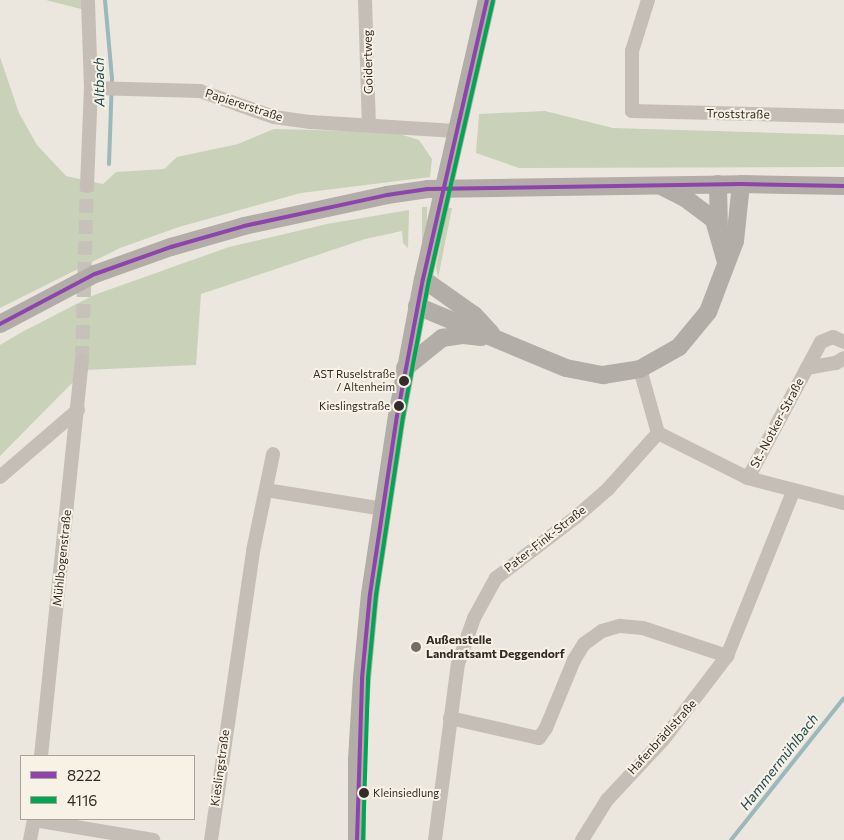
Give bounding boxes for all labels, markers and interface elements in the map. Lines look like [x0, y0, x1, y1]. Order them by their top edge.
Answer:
street label: Goidertweg [360, 30, 376, 94]
water label: Altbach [90, 57, 108, 107]
street label: Papiererstraße [203, 86, 285, 124]
street label: Troststraße [706, 106, 770, 122]
place label: AST Ruselstraße / Altenheim [313, 368, 395, 394]
marker: AST Ruselstraße / Altenheim [399, 376, 409, 386]
street label: St.-Notker-Straße [747, 376, 807, 470]
place label: Kieslingstraße [319, 399, 390, 413]
marker: Kieslingstraße [394, 401, 404, 411]
street label: Pater-Fink-Straße [501, 503, 589, 575]
street label: Mühlbogenstraße [50, 509, 74, 607]
place label: Außenstelle Landratsamt Deggendorf [426, 633, 565, 661]
marker: Außenstelle Landratsamt Deggendorf [410, 641, 422, 653]
street label: Hafenbrädlstraße [625, 697, 699, 777]
water label: Hammermühlbach [736, 711, 822, 813]
street label: Kieslingstraße [207, 729, 233, 807]
legend [20, 755, 195, 820]
text: 8222 [67, 766, 101, 784]
place label: Kleinsiedlung [373, 786, 439, 800]
marker: Kleinsiedlung [359, 788, 369, 798]
text: 4116 [67, 791, 97, 809]

